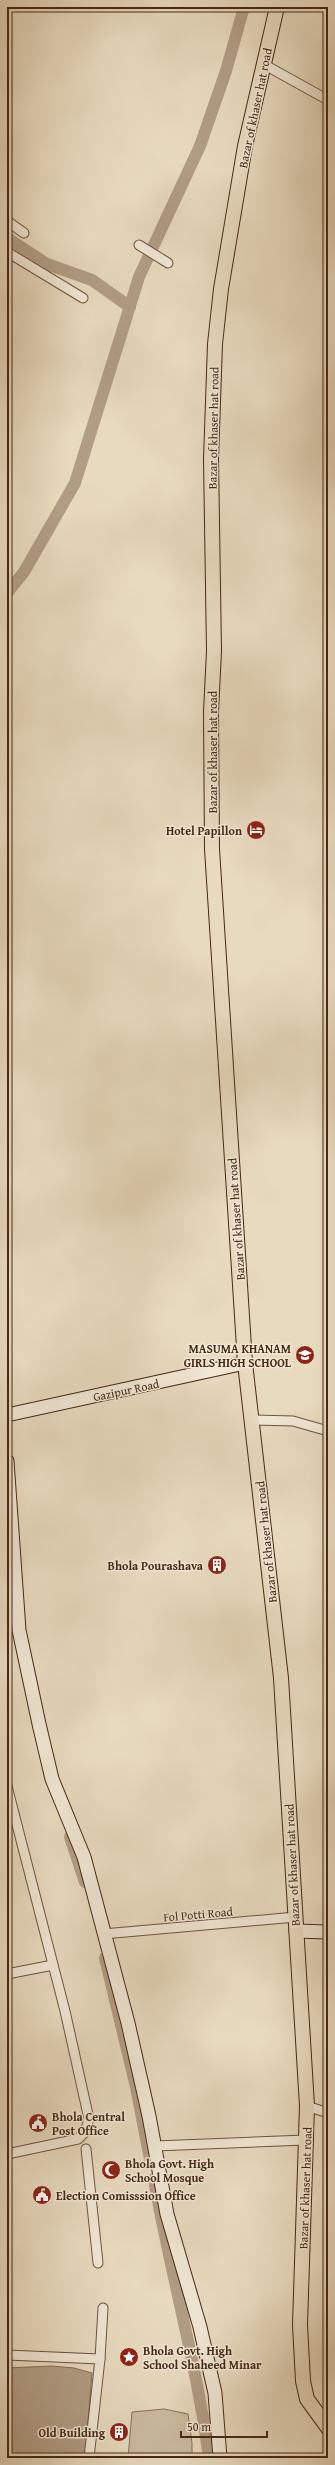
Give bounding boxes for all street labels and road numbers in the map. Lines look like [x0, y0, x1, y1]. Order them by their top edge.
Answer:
street label: Bazar of khaser hat road [234, 46, 276, 170]
street label: Bazar of khaser hat road [203, 366, 223, 489]
street label: Bazar of khaser hat road [204, 690, 221, 813]
street label: Bazar of khaser hat road [223, 1157, 249, 1281]
street label: Gazipur Road [91, 1375, 161, 1405]
street label: Bazar of khaser hat road [251, 1480, 281, 1604]
street label: Bazar of khaser hat road [280, 1803, 304, 1927]
street label: Fol Potti Road [163, 1902, 234, 1926]
street label: Bazar of khaser hat road [294, 2126, 316, 2249]

